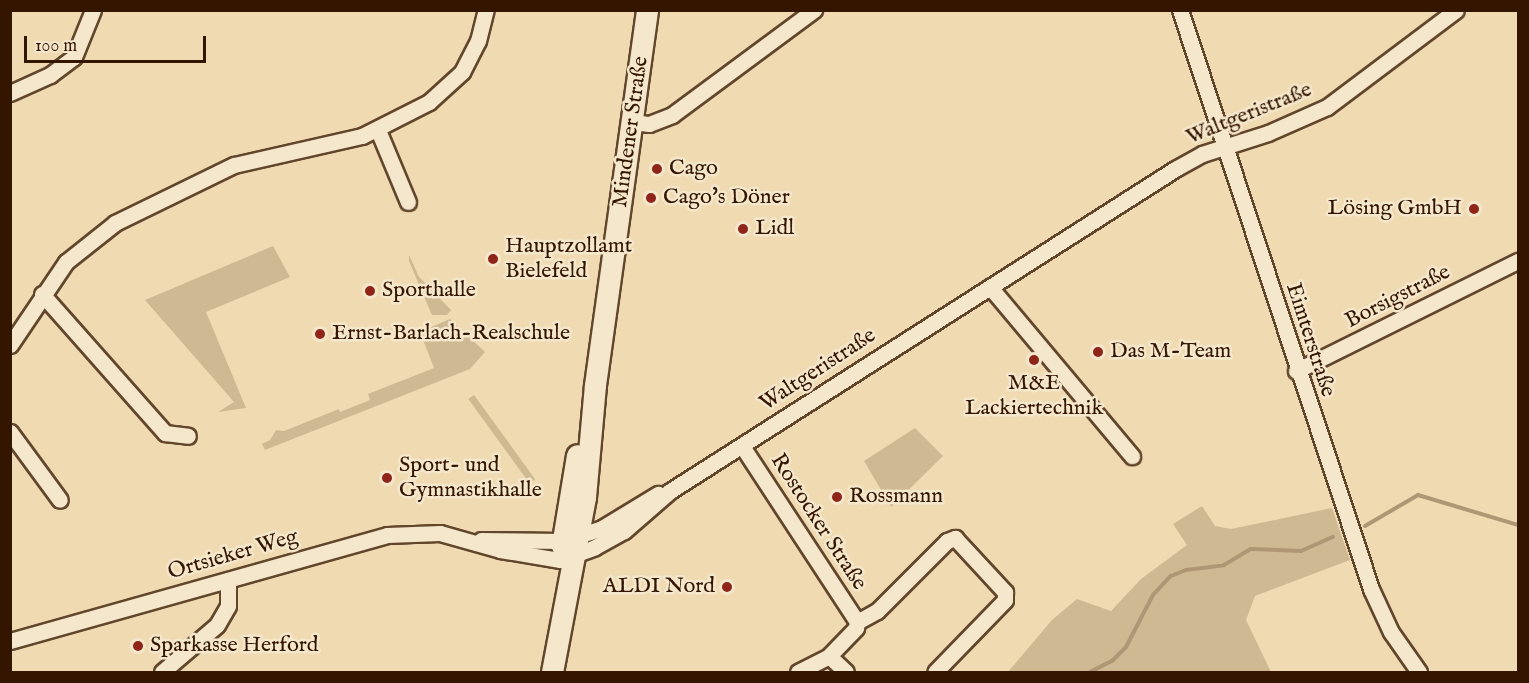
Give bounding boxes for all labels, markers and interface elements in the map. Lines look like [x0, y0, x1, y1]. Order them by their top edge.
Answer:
scale bar [27, 24, 208, 62]
text: 100 m [35, 35, 77, 58]
street label: Mindener Straße [607, 55, 655, 209]
street label: Waltgeristraße [1182, 77, 1316, 151]
place label: Cago [669, 156, 718, 182]
marker: Cago [650, 162, 664, 176]
place label: Cago's Döner [663, 185, 790, 211]
marker: Cago's Döner [644, 191, 658, 205]
place label: Lösing GmbH [1327, 196, 1462, 222]
marker: Lösing GmbH [1467, 202, 1481, 216]
place label: Lidl [755, 216, 794, 242]
marker: Lidl [736, 222, 750, 236]
place label: Hauptzollamt Bielefeld [505, 233, 632, 284]
marker: Hauptzollamt Bielefeld [486, 252, 500, 266]
street label: Borsigstraße [1341, 259, 1455, 335]
place label: Sporthalle [382, 278, 476, 304]
street label: Eimterstraße [1279, 280, 1341, 400]
marker: Sporthalle [363, 284, 377, 298]
place label: Ernst-Barlach-Realschule [332, 321, 570, 347]
street label: Waltgeristraße [755, 323, 881, 417]
marker: Ernst-Barlach-Realschule [313, 327, 327, 341]
place label: Das M-Team [1110, 339, 1231, 365]
marker: Das M-Team [1091, 345, 1105, 359]
marker: M&E Lackiertechnik [1027, 353, 1041, 367]
place label: M&E Lackiertechnik [965, 370, 1103, 422]
street label: Rostocker Straße [764, 449, 872, 595]
place label: Sport- und Gymnastikhalle [399, 452, 542, 504]
marker: Sport- und Gymnastikhalle [380, 471, 394, 485]
place label: Rossmann [849, 484, 943, 510]
marker: Rossmann [830, 490, 844, 504]
street label: Ortsieker Weg [165, 524, 301, 586]
place label: ALDI Nord [603, 574, 715, 600]
marker: ALDI Nord [720, 580, 734, 594]
place label: Sparkasse Herford [150, 633, 319, 659]
marker: Sparkasse Herford [131, 639, 145, 653]

